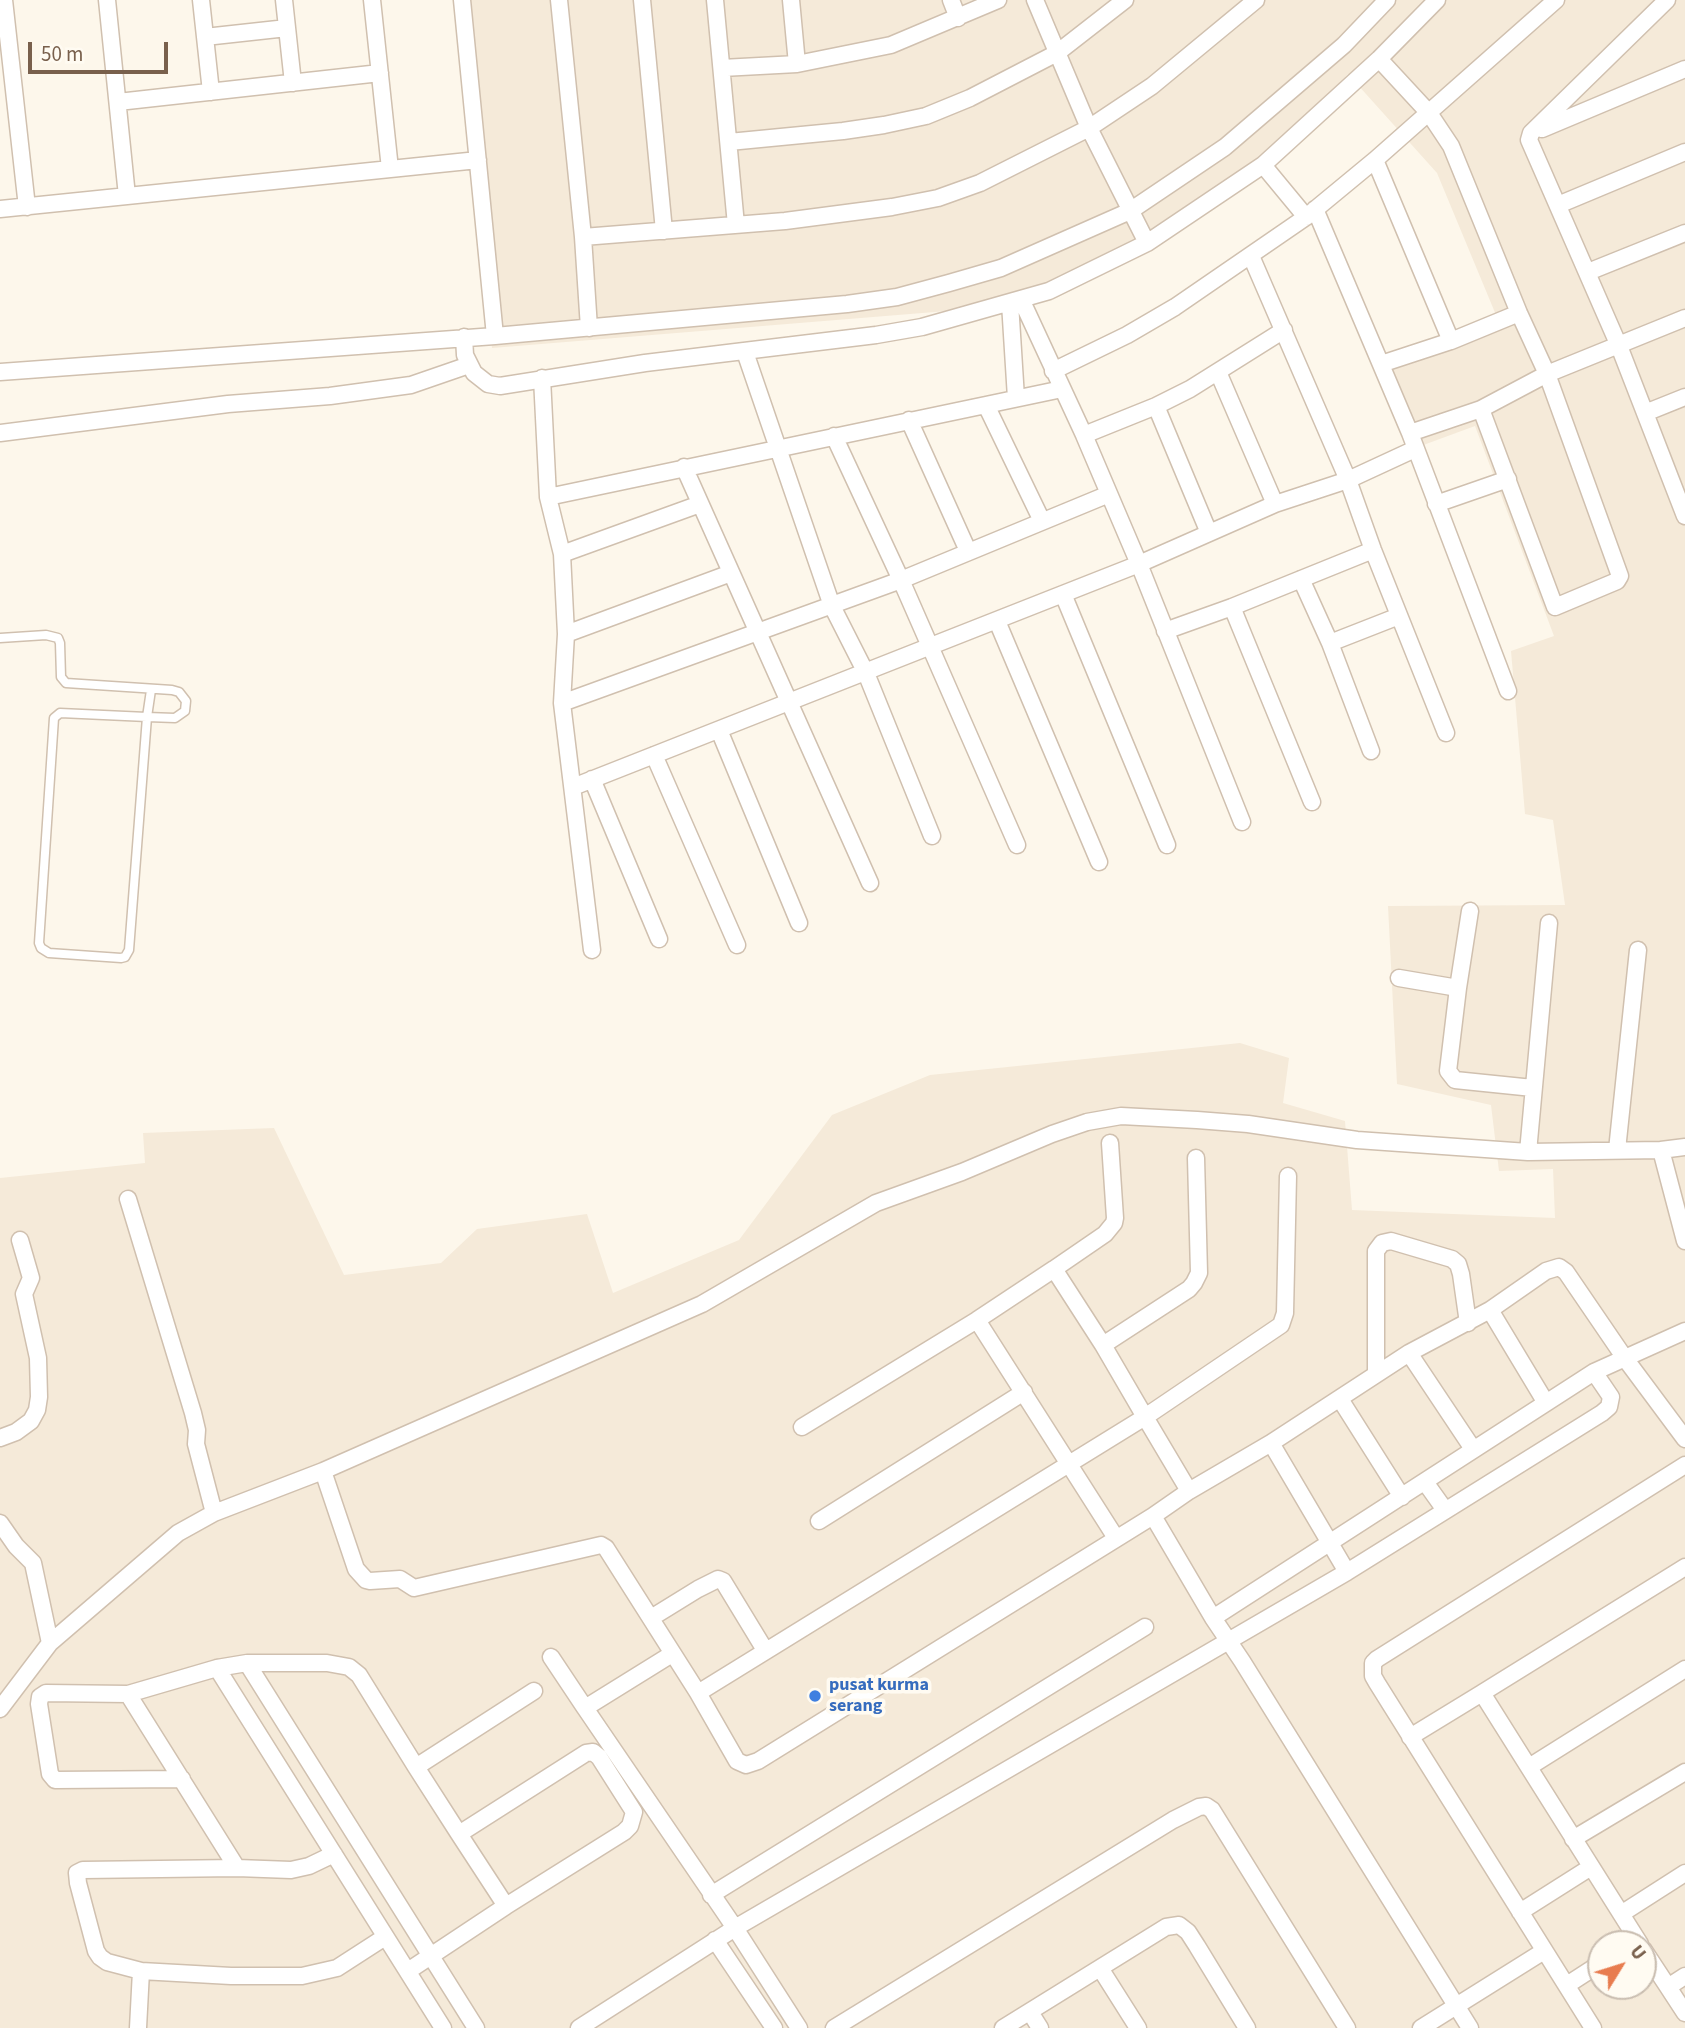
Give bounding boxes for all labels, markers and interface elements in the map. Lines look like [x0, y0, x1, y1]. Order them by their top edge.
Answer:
scale bar [32, 28, 172, 72]
text: 50 m [41, 39, 83, 69]
place label: pusat kurma serang [829, 1675, 929, 1718]
marker: pusat kurma serang [807, 1688, 823, 1704]
north arrow [1587, 1930, 1657, 2000]
text: U [1623, 1940, 1652, 1966]

